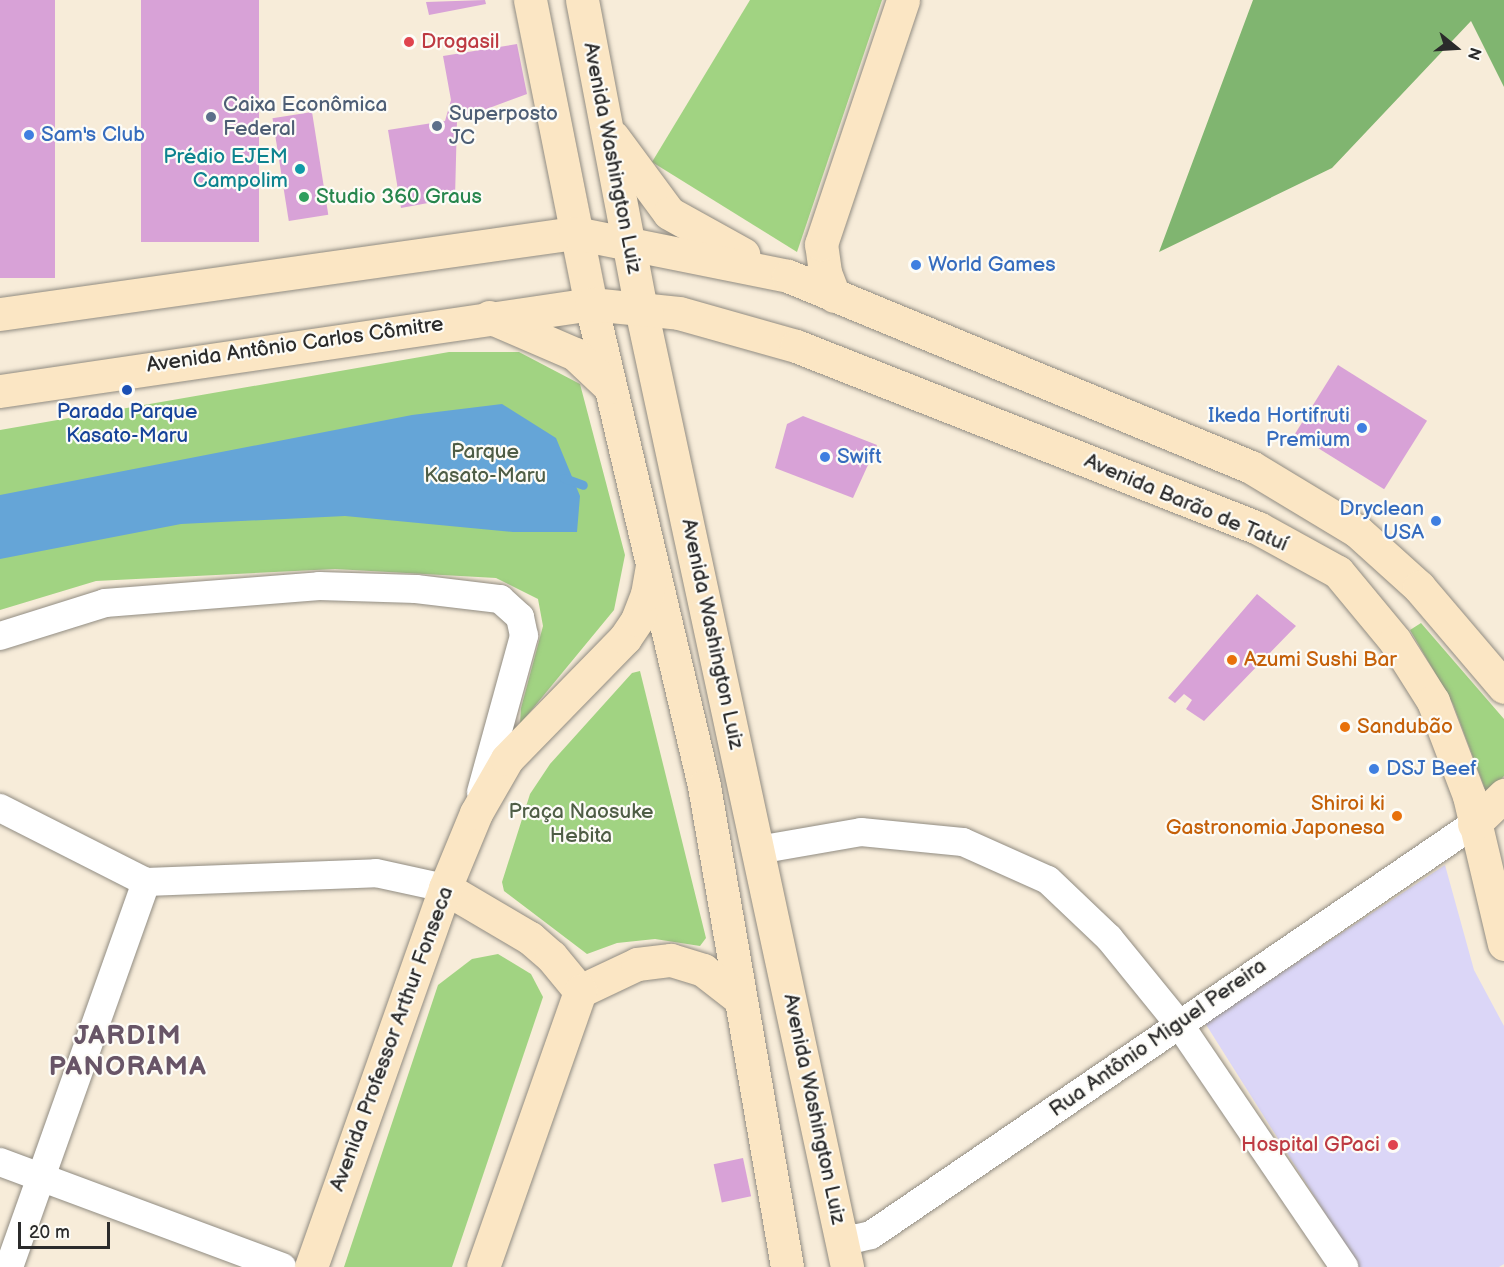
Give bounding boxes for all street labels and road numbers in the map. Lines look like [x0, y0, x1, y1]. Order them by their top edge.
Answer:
street label: Avenida Washington Luiz [577, 40, 647, 276]
street label: Avenida Antônio Carlos Cômitre [145, 312, 445, 378]
street label: Avenida Barão de Tatuí [1080, 449, 1292, 557]
street label: Avenida Washington Luiz [675, 516, 749, 752]
street label: Avenida Professor Arthur Fonseca [325, 883, 459, 1195]
street label: Rua Antônio Miguel Pereira [1045, 953, 1271, 1123]
street label: Avenida Washington Luiz [777, 991, 851, 1227]

